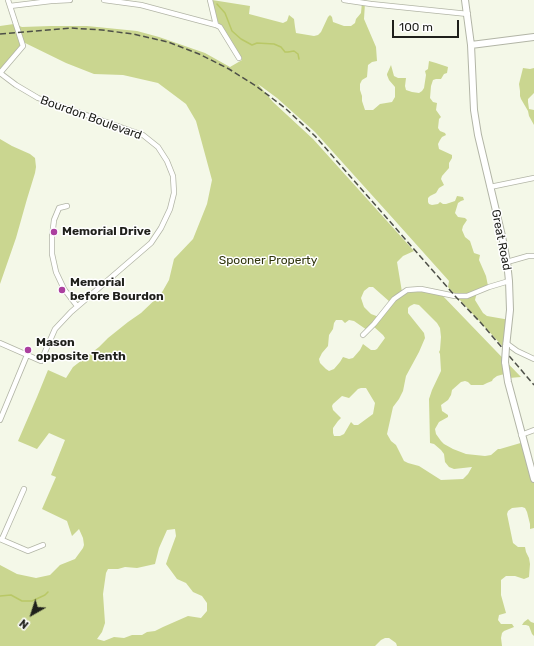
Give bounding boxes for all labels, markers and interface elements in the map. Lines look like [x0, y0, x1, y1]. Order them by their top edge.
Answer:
scale bar [394, 12, 461, 38]
text: 100 m [399, 20, 433, 34]
street label: Bourdon Boulevard [38, 93, 144, 143]
street label: Great Road [488, 208, 514, 272]
place label: Memorial Drive [62, 225, 151, 239]
marker: Memorial Drive [49, 227, 59, 237]
park label: Spooner Property [219, 254, 317, 268]
place label: Memorial before Bourdon [70, 276, 164, 304]
marker: Memorial before Bourdon [57, 285, 67, 295]
place label: Mason opposite Tenth [36, 336, 126, 364]
marker: Mason opposite Tenth [23, 345, 33, 355]
north arrow [12, 594, 52, 634]
text: N [17, 616, 31, 631]

